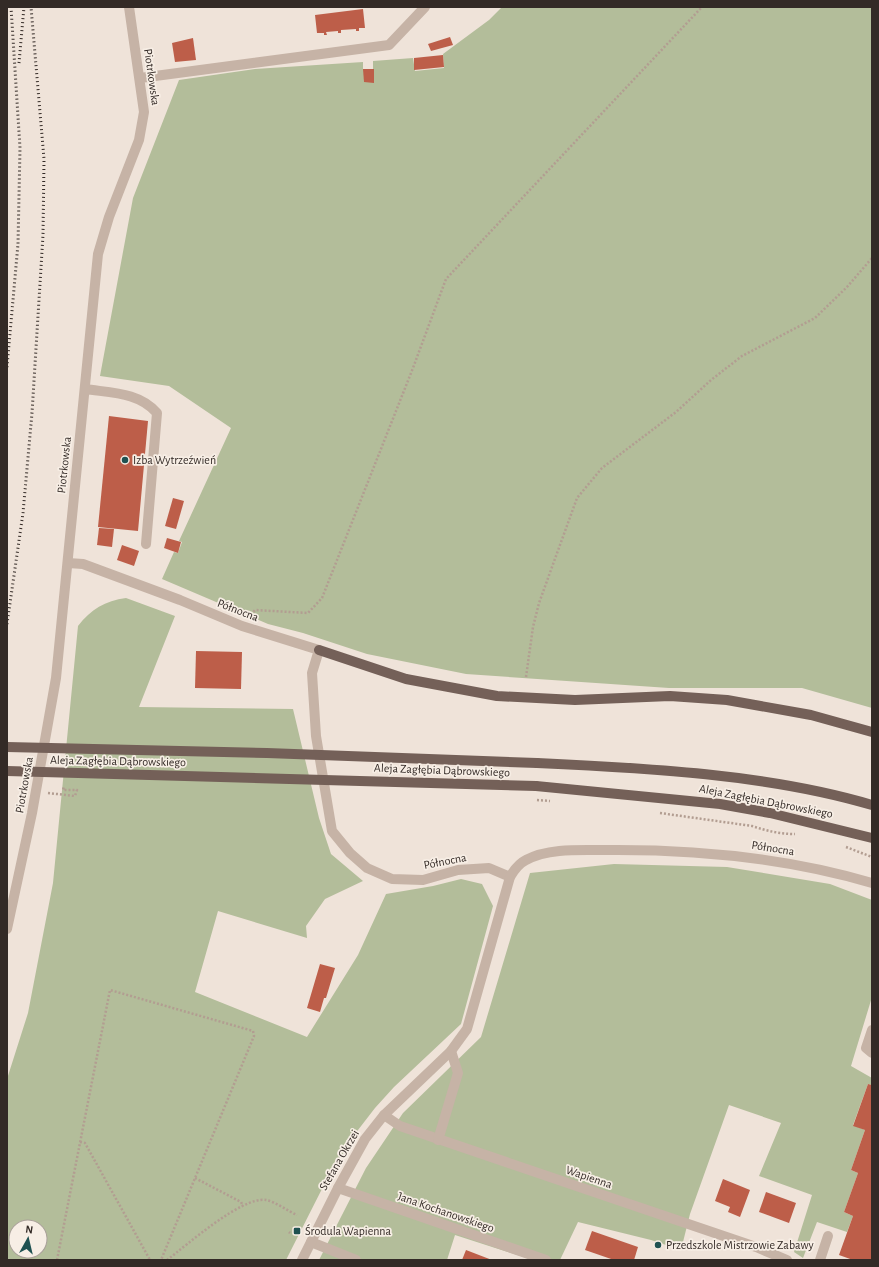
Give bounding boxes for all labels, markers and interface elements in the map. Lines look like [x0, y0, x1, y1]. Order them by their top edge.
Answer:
street label: Piotrkowska [142, 48, 162, 107]
street label: Piotrkowska [55, 436, 73, 494]
place label: Izba Wytrzeźwień [133, 454, 216, 467]
marker: Izba Wytrzeźwień [120, 455, 130, 465]
street label: Północna [216, 597, 261, 623]
street label: Aleja Zagłębia Dąbrowskiego [50, 754, 186, 769]
street label: Piotrkowska [13, 755, 35, 814]
street label: Aleja Zagłębia Dąbrowskiego [374, 762, 510, 779]
street label: Aleja Zagłębia Dąbrowskiego [698, 782, 834, 821]
street label: Północna [751, 839, 796, 857]
street label: Północna [423, 851, 468, 871]
street label: Stefana Okrzei [317, 1128, 361, 1192]
street label: Wapienna [564, 1164, 614, 1191]
street label: Jana Kochanowskiego [396, 1190, 496, 1234]
north arrow [8, 1219, 48, 1259]
place label: Środula Wapienna [305, 1223, 392, 1237]
text: N [25, 1224, 34, 1236]
marker: Środula Wapienna [292, 1226, 302, 1236]
place label: Przedszkole Mistrzowie Zabawy [666, 1239, 814, 1252]
marker: Przedszkole Mistrzowie Zabawy [653, 1240, 663, 1250]

